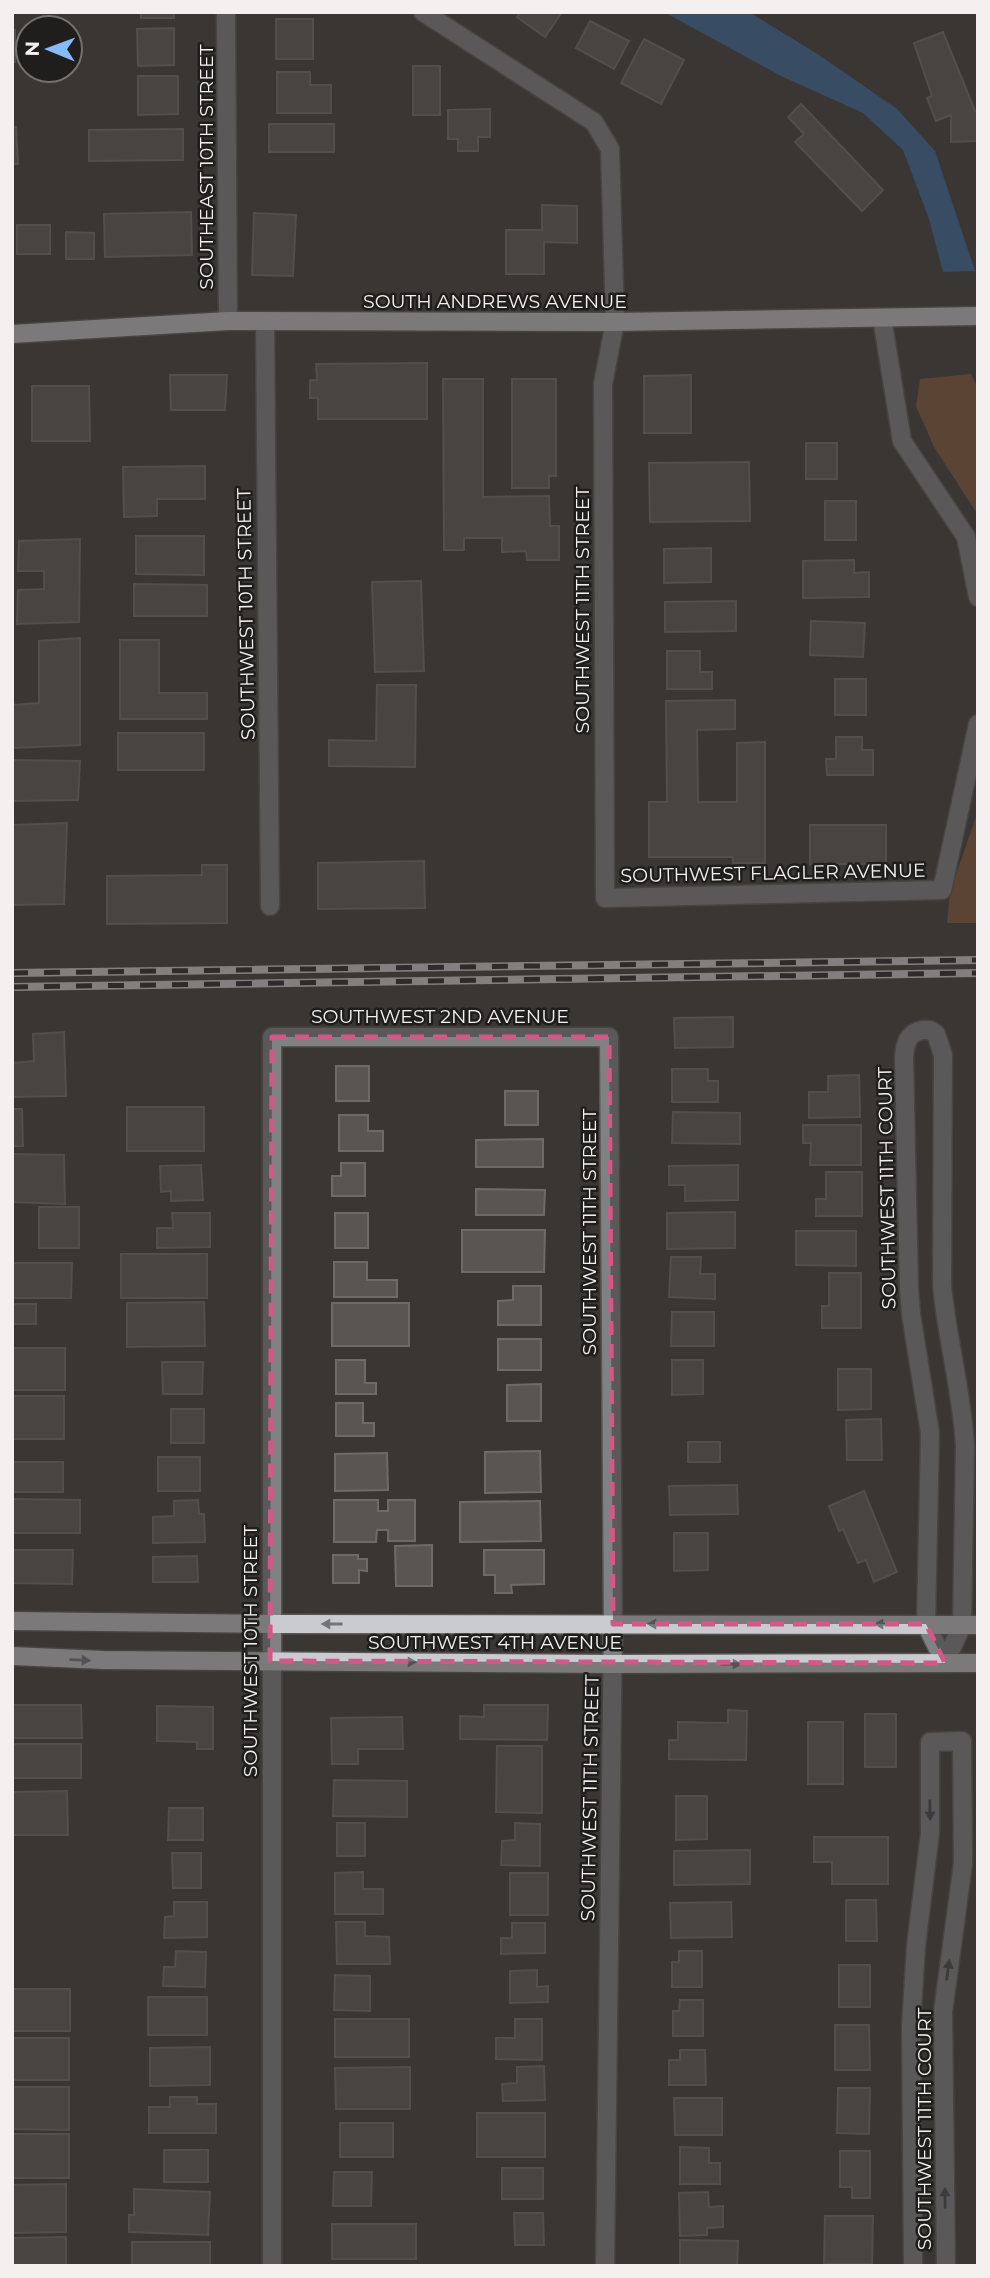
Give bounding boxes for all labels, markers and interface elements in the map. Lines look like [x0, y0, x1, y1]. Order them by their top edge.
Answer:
north arrow [14, 14, 84, 84]
text: N [21, 41, 44, 57]
street label: SOUTHEAST 10TH STREET [195, 44, 218, 290]
street label: SOUTH ANDREWS AVENUE [363, 290, 627, 313]
street label: SOUTHWEST 11TH STREET [571, 486, 594, 733]
street label: SOUTHWEST 10TH STREET [232, 488, 260, 740]
street label: SOUTHWEST FLAGLER AVENUE [620, 859, 926, 887]
street label: SOUTHWEST 2ND AVENUE [311, 1005, 569, 1028]
street label: SOUTHWEST 11TH COURT [873, 1066, 901, 1310]
street label: SOUTHWEST 11TH STREET [578, 1108, 601, 1355]
street label: SOUTHWEST 10TH STREET [239, 1525, 262, 1777]
one-way arrow [321, 1618, 343, 1630]
one-way arrow [646, 1618, 668, 1630]
one-way arrow [874, 1618, 896, 1630]
street label: SOUTHWEST 4TH AVENUE [368, 1631, 622, 1654]
one-way arrow [70, 1654, 92, 1665]
one-way arrow [395, 1657, 417, 1668]
one-way arrow [721, 1658, 743, 1670]
street label: SOUTHWEST 11TH STREET [576, 1674, 604, 1922]
one-way arrow [924, 1799, 936, 1821]
one-way arrow [943, 1959, 954, 1981]
street label: SOUTHWEST 11TH COURT [913, 2008, 936, 2250]
one-way arrow [939, 2186, 951, 2208]

